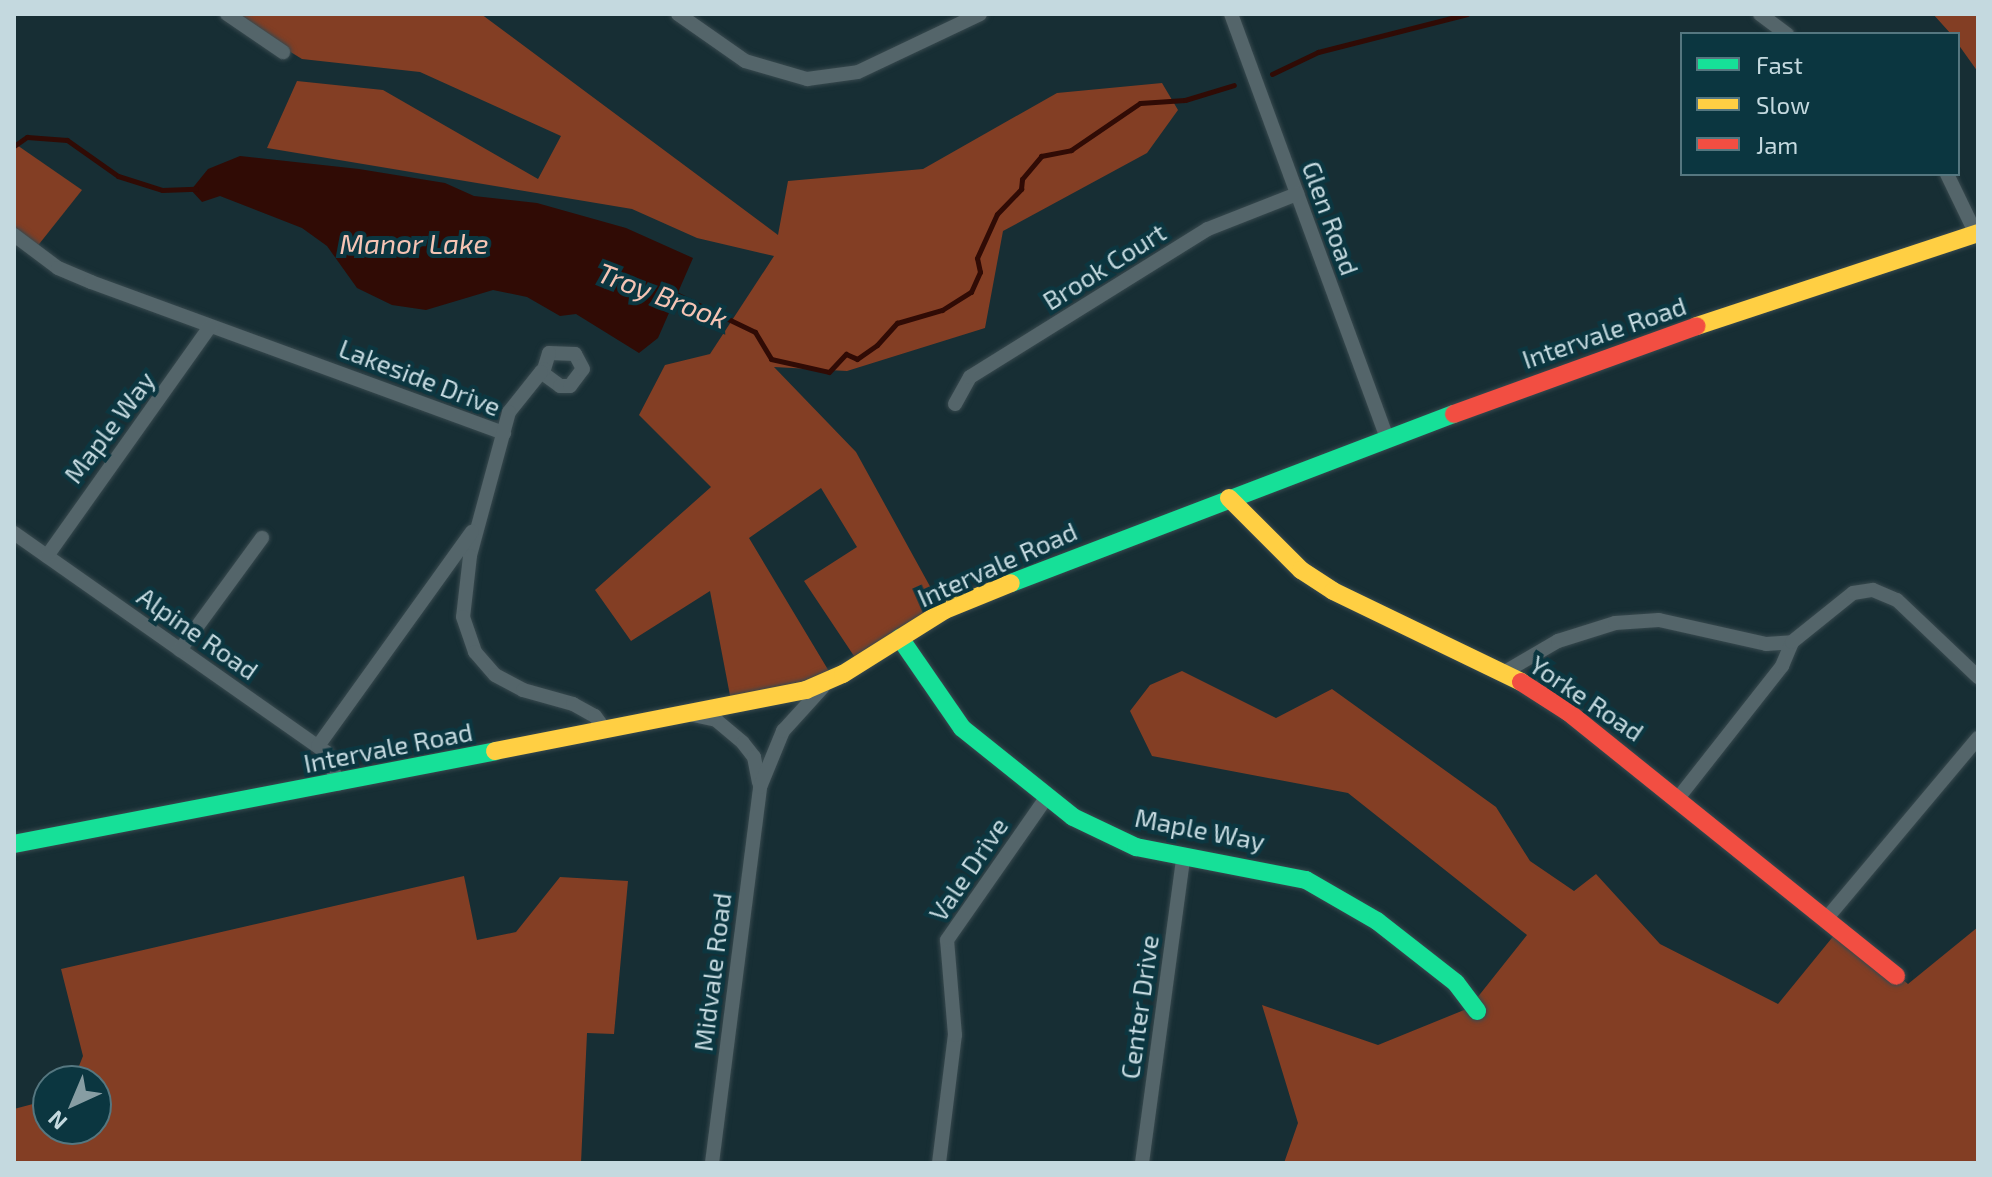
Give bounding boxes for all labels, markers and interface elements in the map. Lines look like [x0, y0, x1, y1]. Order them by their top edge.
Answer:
legend [1680, 32, 1960, 176]
text: Fast [1756, 50, 1803, 79]
text: Slow [1756, 90, 1810, 119]
text: Jam [1756, 130, 1798, 159]
street label: Glen Road [1296, 157, 1366, 279]
street label: Brook Court [1037, 216, 1171, 316]
water label: Manor Lake [339, 226, 489, 260]
water label: Troy Brook [593, 255, 733, 335]
street label: Intervale Road [1518, 289, 1690, 375]
street label: Lakeside Drive [335, 332, 505, 422]
street label: Maple Way [57, 365, 161, 489]
street label: Intervale Road [912, 515, 1082, 613]
street label: Alpine Road [132, 580, 264, 686]
street label: Yorke Road [1524, 649, 1650, 747]
street label: Intervale Road [301, 715, 475, 779]
street label: Maple Way [1132, 801, 1268, 857]
street label: Vale Drive [922, 811, 1014, 927]
street label: Midvale Road [687, 891, 737, 1053]
street label: Center Drive [1113, 933, 1165, 1081]
north arrow [32, 1065, 112, 1145]
text: N [42, 1106, 71, 1136]

